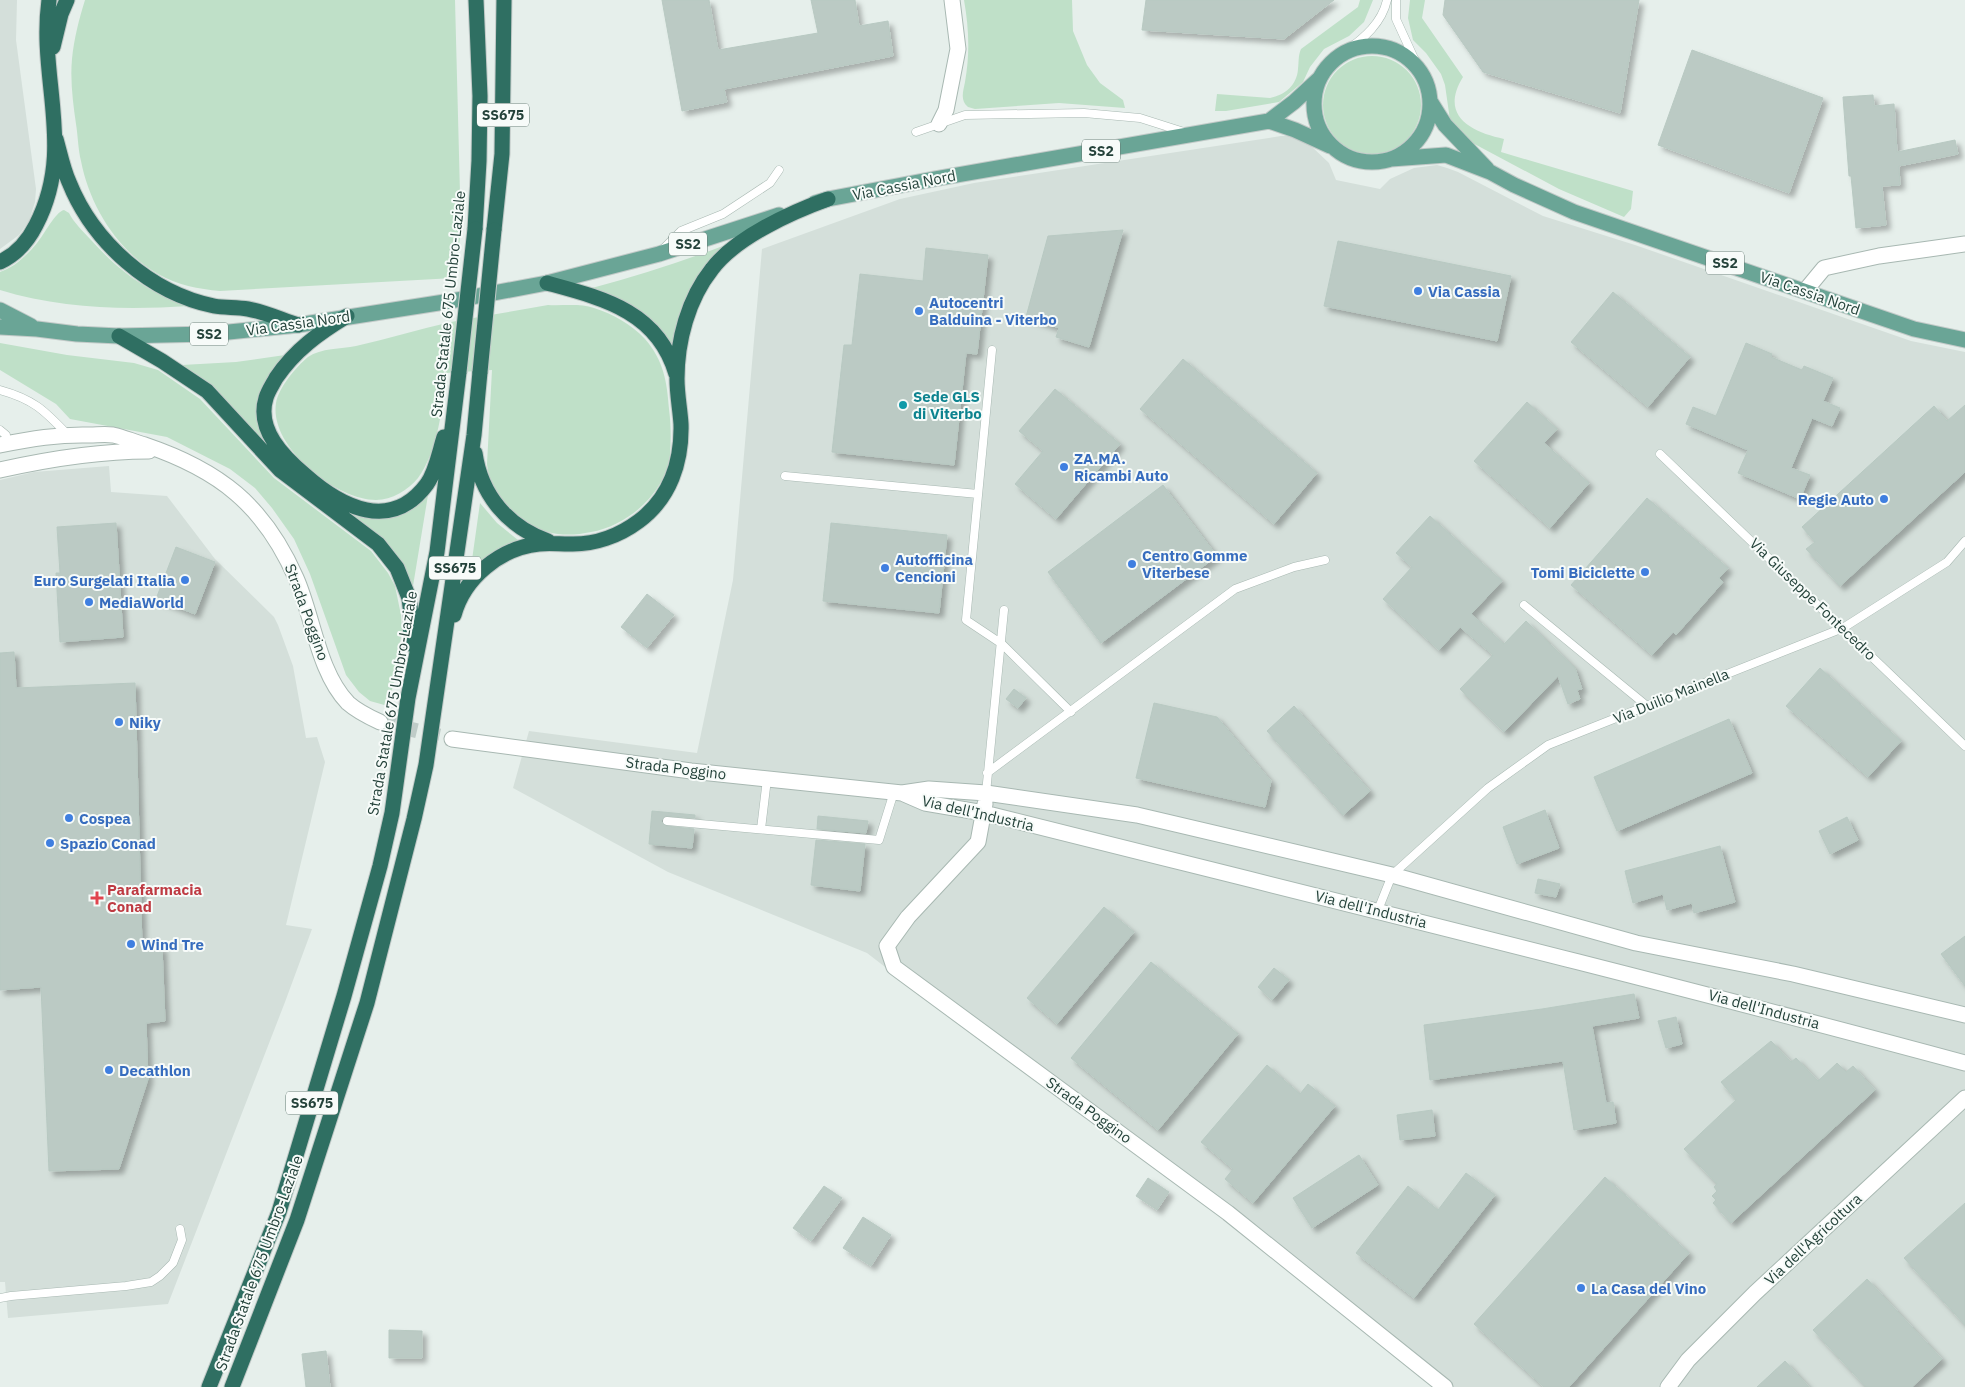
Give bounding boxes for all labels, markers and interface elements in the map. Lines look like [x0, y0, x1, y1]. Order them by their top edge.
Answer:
road number: SS675 [477, 104, 529, 126]
road number: SS2 [1082, 140, 1120, 162]
street label: Via Cassia Nord [851, 166, 957, 204]
street label: Strada Statale 675 Umbro-Laziale [427, 190, 469, 418]
road number: SS2 [669, 232, 707, 255]
road number: SS2 [1706, 252, 1744, 274]
street label: Via Cassia Nord [1757, 267, 1863, 319]
place label: Via Cassia [1428, 282, 1501, 301]
marker: Via Cassia [1412, 285, 1424, 297]
place label: Autocentri Balduina - Viterbo [929, 293, 1057, 329]
marker: Autocentri Balduina - Viterbo [913, 305, 925, 317]
street label: Via Cassia Nord [245, 306, 351, 340]
road number: SS2 [190, 322, 228, 346]
place label: Sede GLS di Viterbo [913, 387, 982, 423]
marker: Sede GLS di Viterbo [897, 399, 909, 411]
place label: ZA.MA. Ricambi Auto [1074, 449, 1168, 485]
marker: ZA.MA. Ricambi Auto [1058, 461, 1070, 473]
place label: Regie Auto [1798, 490, 1874, 509]
marker: Regie Auto [1878, 493, 1890, 505]
street label: Via Giuseppe Fontecedro [1746, 534, 1880, 664]
place label: Centro Gomme Viterbese [1142, 546, 1247, 582]
place label: Autofficina Cencioni [895, 550, 973, 586]
road number: SS675 [429, 556, 481, 580]
marker: Centro Gomme Viterbese [1126, 558, 1138, 570]
street label: Strada Poggino [281, 561, 333, 663]
marker: Autofficina Cencioni [879, 562, 891, 574]
place label: Tomi Biciclette [1531, 563, 1635, 582]
marker: Tomi Biciclette [1639, 566, 1651, 578]
place label: Euro Surgelati Italia [34, 571, 175, 590]
marker: Euro Surgelati Italia [179, 574, 191, 586]
street label: Strada Statale 675 Umbro-Laziale [363, 589, 421, 817]
place label: MediaWorld [99, 593, 184, 612]
marker: MediaWorld [83, 596, 95, 608]
street label: Via Duilio Mainella [1610, 664, 1732, 728]
place label: Niky [129, 713, 161, 732]
marker: Niky [113, 716, 125, 728]
street label: Strada Poggino [625, 752, 727, 784]
street label: Via dell'Industria [920, 791, 1036, 835]
place label: Cospea [79, 809, 131, 828]
marker: Cospea [63, 812, 75, 824]
place label: Spazio Conad [60, 834, 156, 853]
marker: Spazio Conad [44, 837, 56, 849]
place label: Parafarmacia Conad [107, 880, 203, 916]
street label: Via dell'Industria [1313, 886, 1429, 932]
marker: Parafarmacia Conad [91, 892, 103, 904]
place label: Wind Tre [141, 935, 204, 954]
marker: Wind Tre [125, 938, 137, 950]
street label: Via dell'Industria [1706, 985, 1822, 1033]
place label: Decathlon [119, 1061, 191, 1080]
marker: Decathlon [103, 1064, 115, 1076]
street label: Strada Poggino [1042, 1073, 1136, 1147]
road number: SS675 [286, 1092, 338, 1114]
street label: Strada Statale 675 Umbro-Laziale [211, 1153, 307, 1373]
street label: Via dell'Agricoltura [1760, 1189, 1866, 1289]
place label: La Casa del Vino [1591, 1279, 1706, 1298]
marker: La Casa del Vino [1575, 1282, 1587, 1294]

